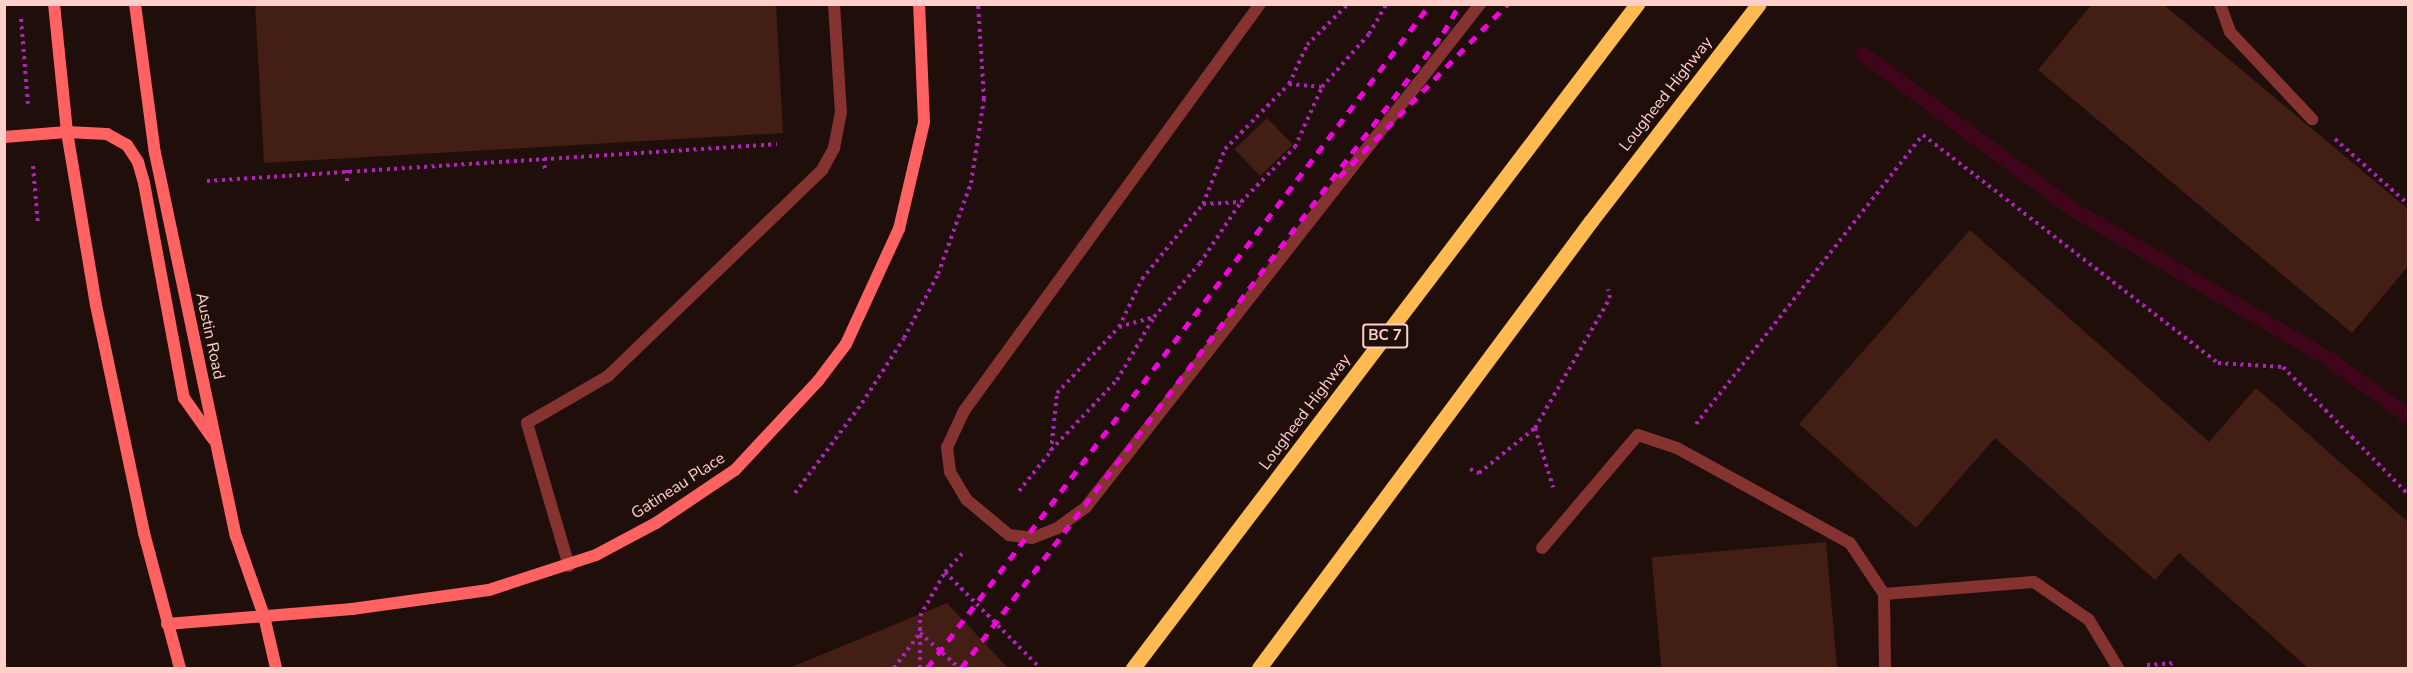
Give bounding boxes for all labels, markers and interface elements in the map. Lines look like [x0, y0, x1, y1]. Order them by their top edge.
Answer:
street label: Lougheed Highway [1615, 33, 1717, 155]
street label: Austin Road [191, 291, 229, 381]
road number: BC 7 [1361, 324, 1409, 348]
street label: Lougheed Highway [1255, 350, 1355, 474]
street label: Gatineau Place [628, 449, 728, 523]

